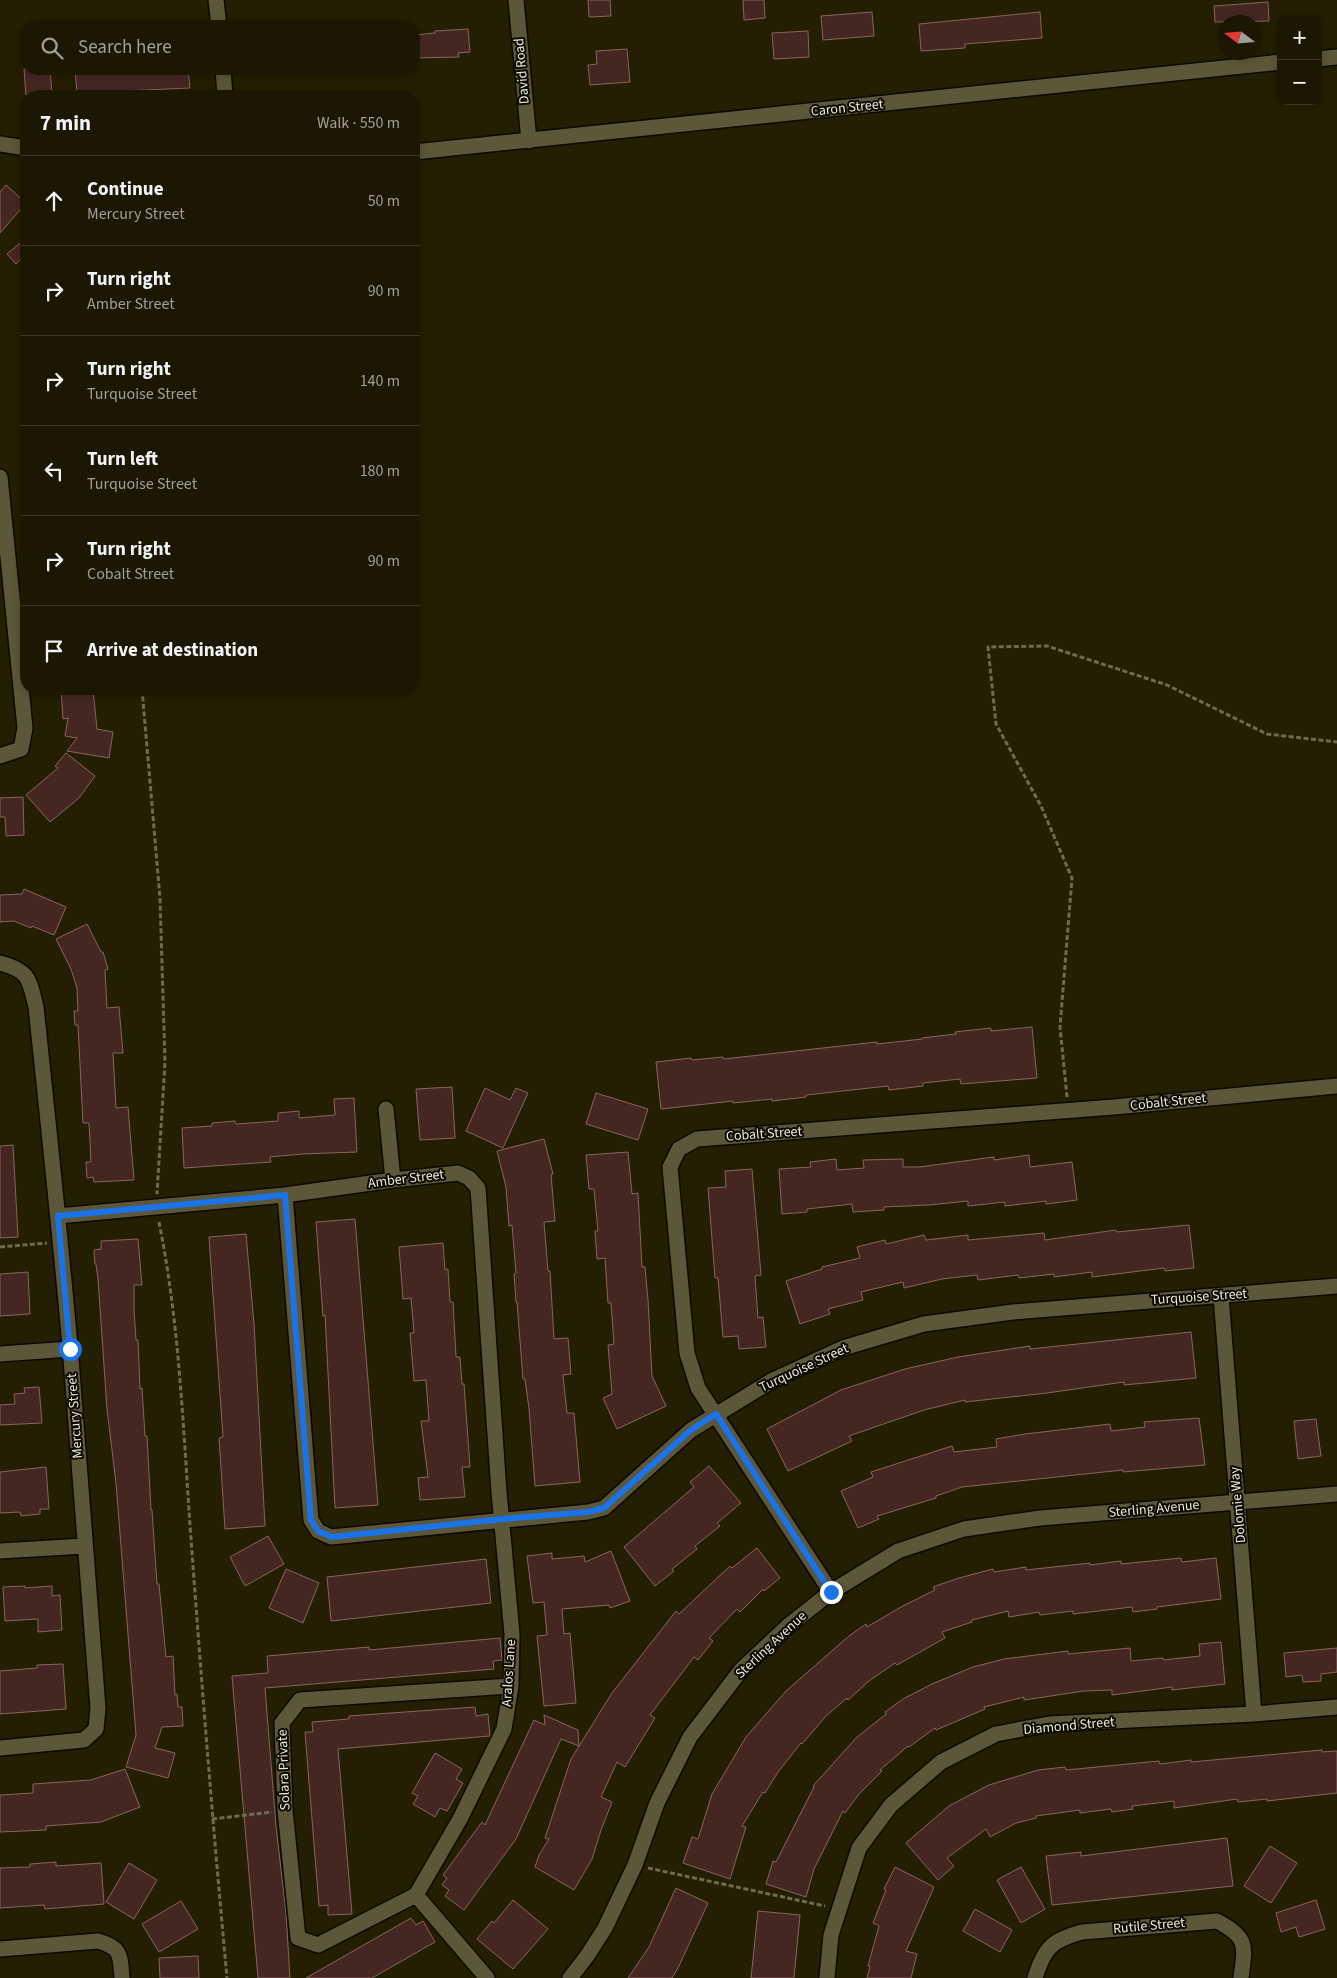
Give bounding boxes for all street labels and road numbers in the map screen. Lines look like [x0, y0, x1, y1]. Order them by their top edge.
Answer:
street label: David Road [509, 37, 535, 105]
street label: Caron Street [810, 94, 885, 122]
street label: Cobalt Street [1129, 1088, 1207, 1116]
street label: Cobalt Street [725, 1121, 803, 1147]
street label: Amber Street [367, 1164, 446, 1194]
street label: Turquoise Street [1150, 1284, 1248, 1310]
street label: Turquoise Street [756, 1338, 852, 1397]
street label: Mercury Street [62, 1372, 88, 1459]
street label: Dolomie Way [1225, 1466, 1251, 1544]
street label: Sterling Avenue [1108, 1495, 1200, 1523]
street label: Sterling Avenue [731, 1607, 811, 1683]
street label: Aralos Lane [497, 1639, 521, 1707]
street label: Diamond Street [1022, 1712, 1116, 1740]
street label: Solara Private [273, 1729, 295, 1811]
street label: Rutile Street [1112, 1913, 1186, 1939]

